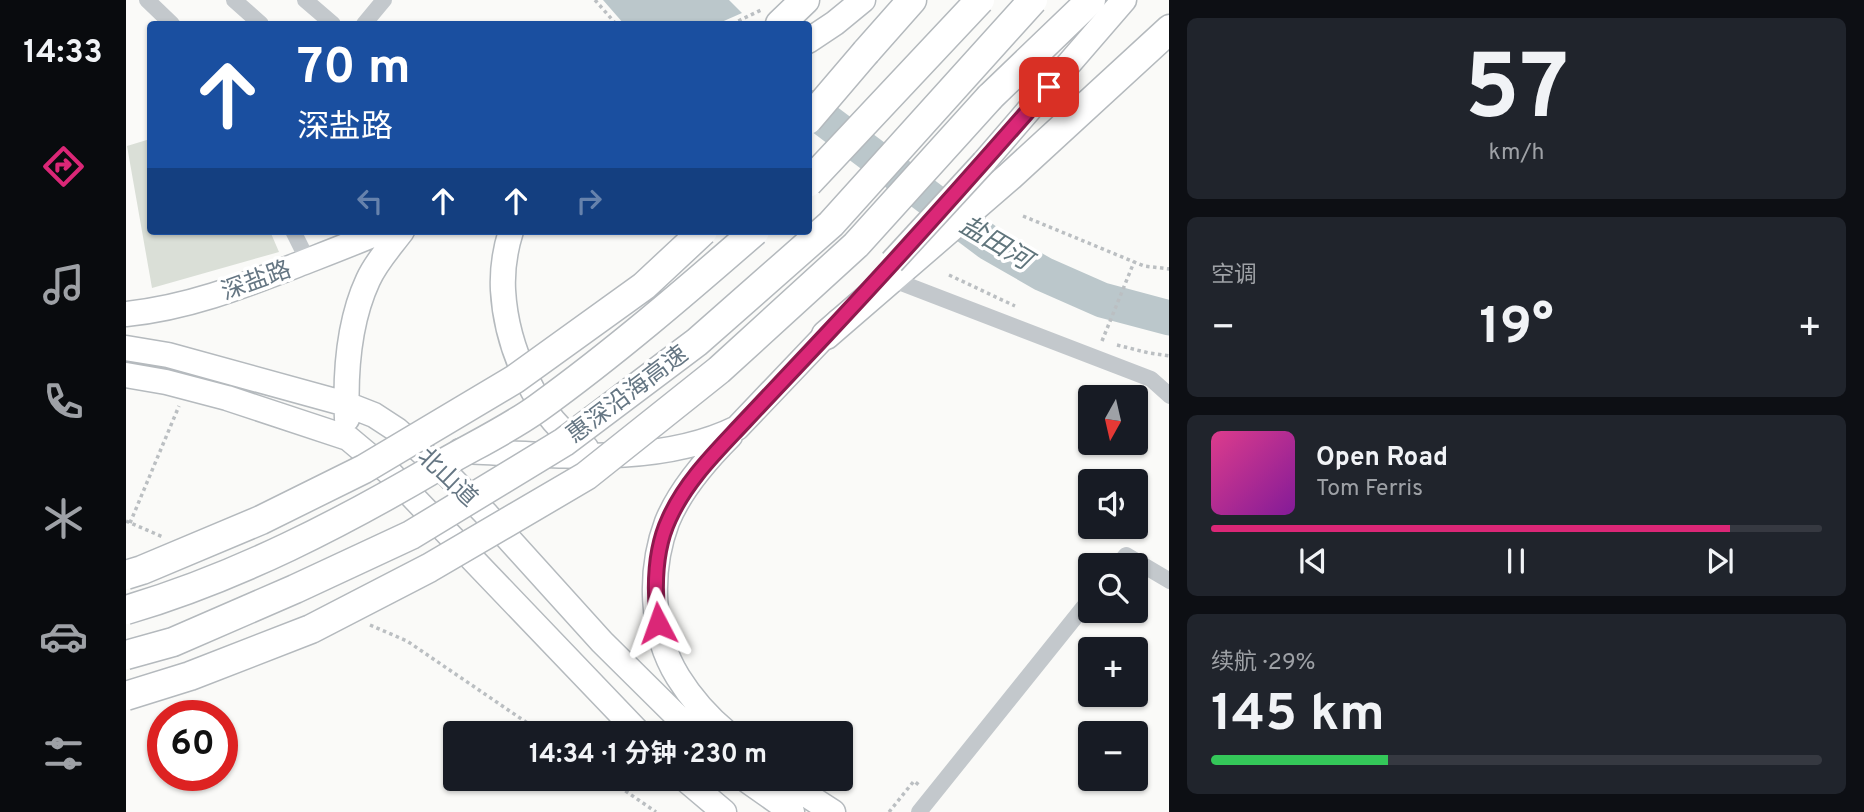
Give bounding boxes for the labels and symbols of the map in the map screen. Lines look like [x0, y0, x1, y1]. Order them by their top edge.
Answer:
pin [1019, 57, 1079, 117]
water label: 盐田河 [953, 210, 1041, 281]
street label: 深盐路 [218, 255, 296, 308]
street label: 惠深沿海高速 [562, 340, 695, 451]
north arrow [1078, 385, 1148, 455]
street label: 北山道 [410, 443, 483, 514]
position arrow [621, 586, 695, 660]
speed limit sign: 60 [147, 700, 238, 791]

